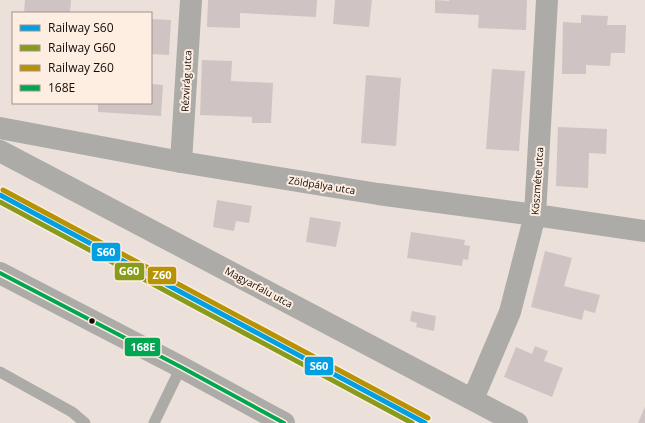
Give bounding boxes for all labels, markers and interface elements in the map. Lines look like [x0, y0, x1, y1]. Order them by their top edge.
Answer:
legend [12, 12, 152, 104]
text: Railway S60 [48, 19, 114, 36]
text: Railway G60 [48, 39, 116, 56]
street label: Rézvirág utca [177, 50, 195, 112]
text: Railway Z60 [48, 59, 114, 76]
text: 168E [48, 79, 75, 96]
street label: Köszméte utca [528, 146, 546, 216]
street label: Zöldpálya utca [287, 173, 357, 197]
line badge: S60 [91, 242, 121, 262]
text: S60 [97, 244, 115, 259]
line badge: G60 [114, 262, 145, 281]
text: G60 [119, 263, 139, 278]
street label: Magyarfalu utca [223, 263, 295, 311]
line badge: Z60 [147, 266, 177, 285]
text: Z60 [153, 267, 171, 282]
unlabelled marker [87, 316, 97, 326]
line badge: 168E [124, 337, 161, 357]
text: 168E [130, 339, 156, 354]
line badge: S60 [304, 356, 334, 376]
text: S60 [310, 358, 328, 373]

